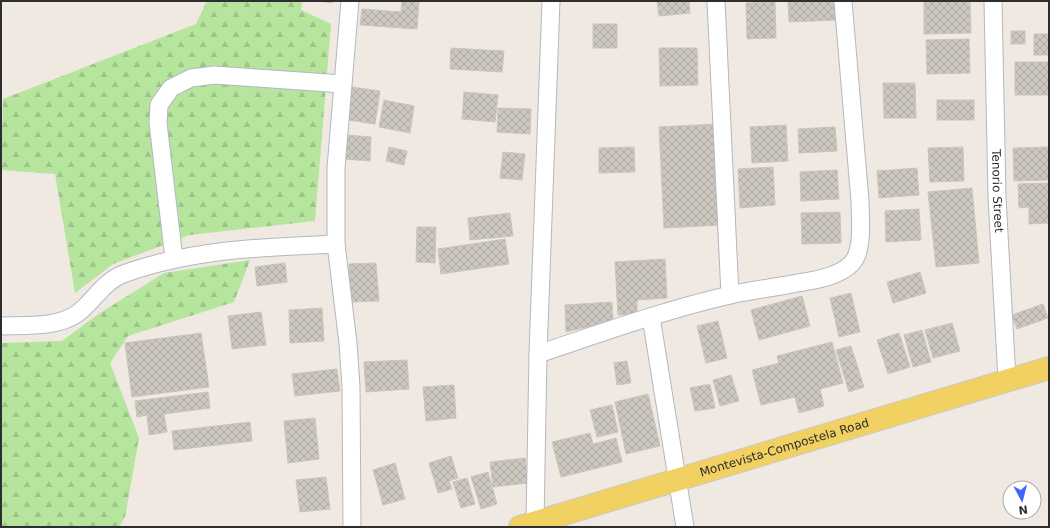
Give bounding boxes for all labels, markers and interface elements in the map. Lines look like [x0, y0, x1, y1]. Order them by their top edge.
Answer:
street label: Tenorio Street [989, 148, 1006, 233]
street label: Montevista-Compostela Road [698, 416, 871, 480]
north arrow [1002, 480, 1042, 520]
text: N [1018, 502, 1029, 516]

